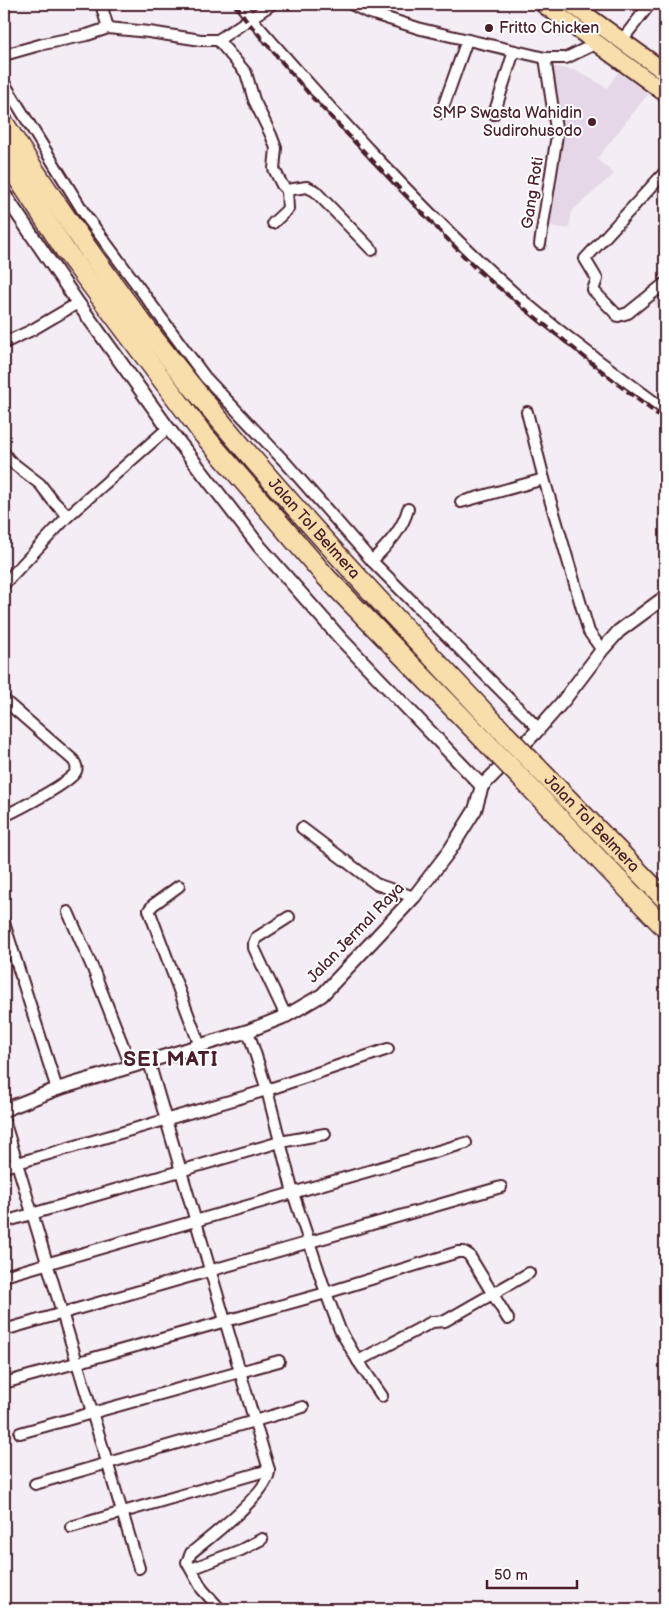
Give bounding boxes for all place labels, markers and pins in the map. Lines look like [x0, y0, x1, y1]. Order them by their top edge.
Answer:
place label: Fritto Chicken [499, 19, 599, 38]
marker: Fritto Chicken [483, 22, 495, 34]
place label: SMP Swasta Wahidin Sudirohusodo [433, 104, 582, 141]
marker: SMP Swasta Wahidin Sudirohusodo [586, 116, 598, 128]

